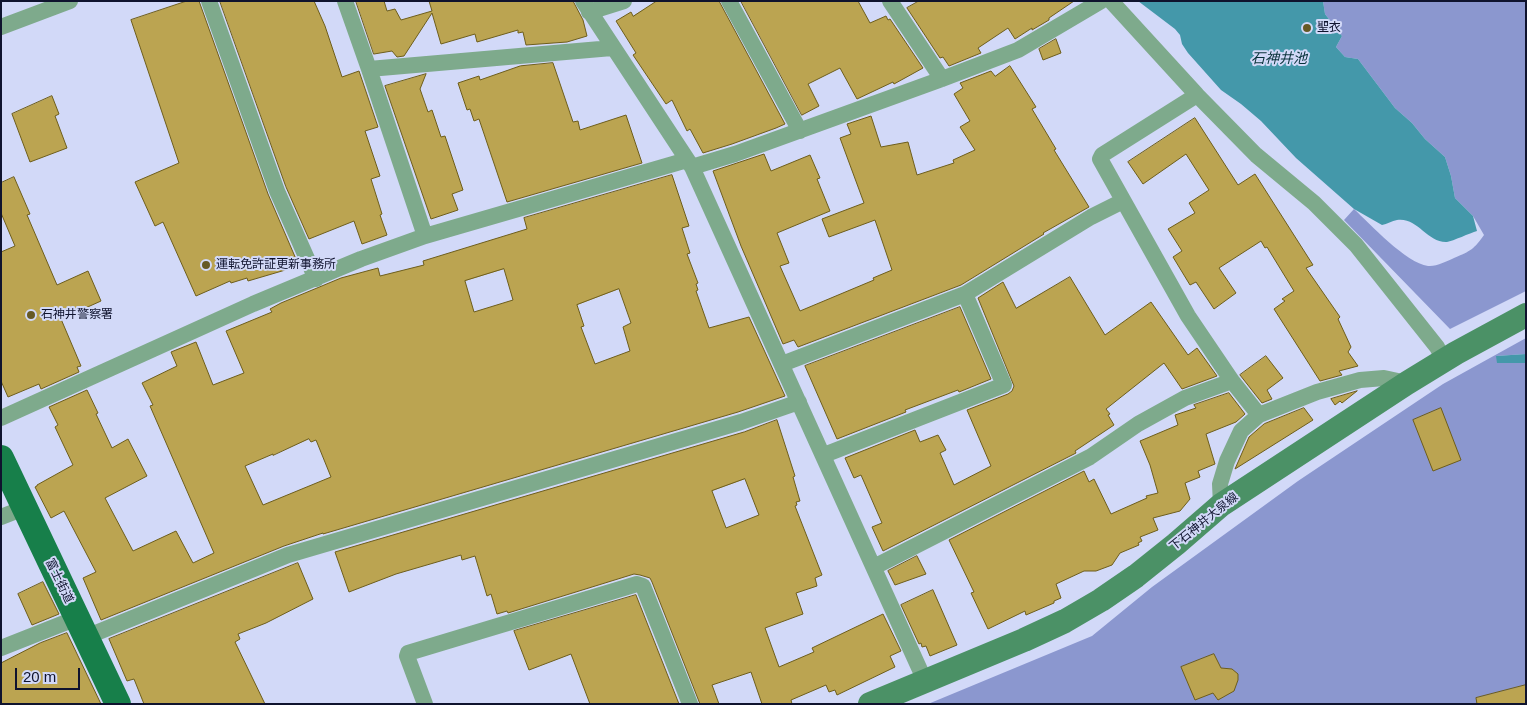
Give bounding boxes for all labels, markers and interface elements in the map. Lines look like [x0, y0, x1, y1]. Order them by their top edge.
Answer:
place label: 聖衣 [1317, 21, 1341, 35]
marker: 聖衣 [1301, 22, 1313, 34]
water label: 石神井池 [1251, 51, 1307, 67]
place label: 運転免許証更新事務所 [216, 258, 336, 272]
marker: 運転免許証更新事務所 [200, 259, 212, 271]
place label: 石神井警察署 [41, 308, 113, 322]
marker: 石神井警察署 [25, 309, 37, 321]
street label: 下石神井大泉線 [1167, 490, 1241, 554]
street label: 富士街道 [42, 556, 76, 606]
scale bar [18, 658, 82, 690]
text: 20 m [23, 668, 56, 685]

